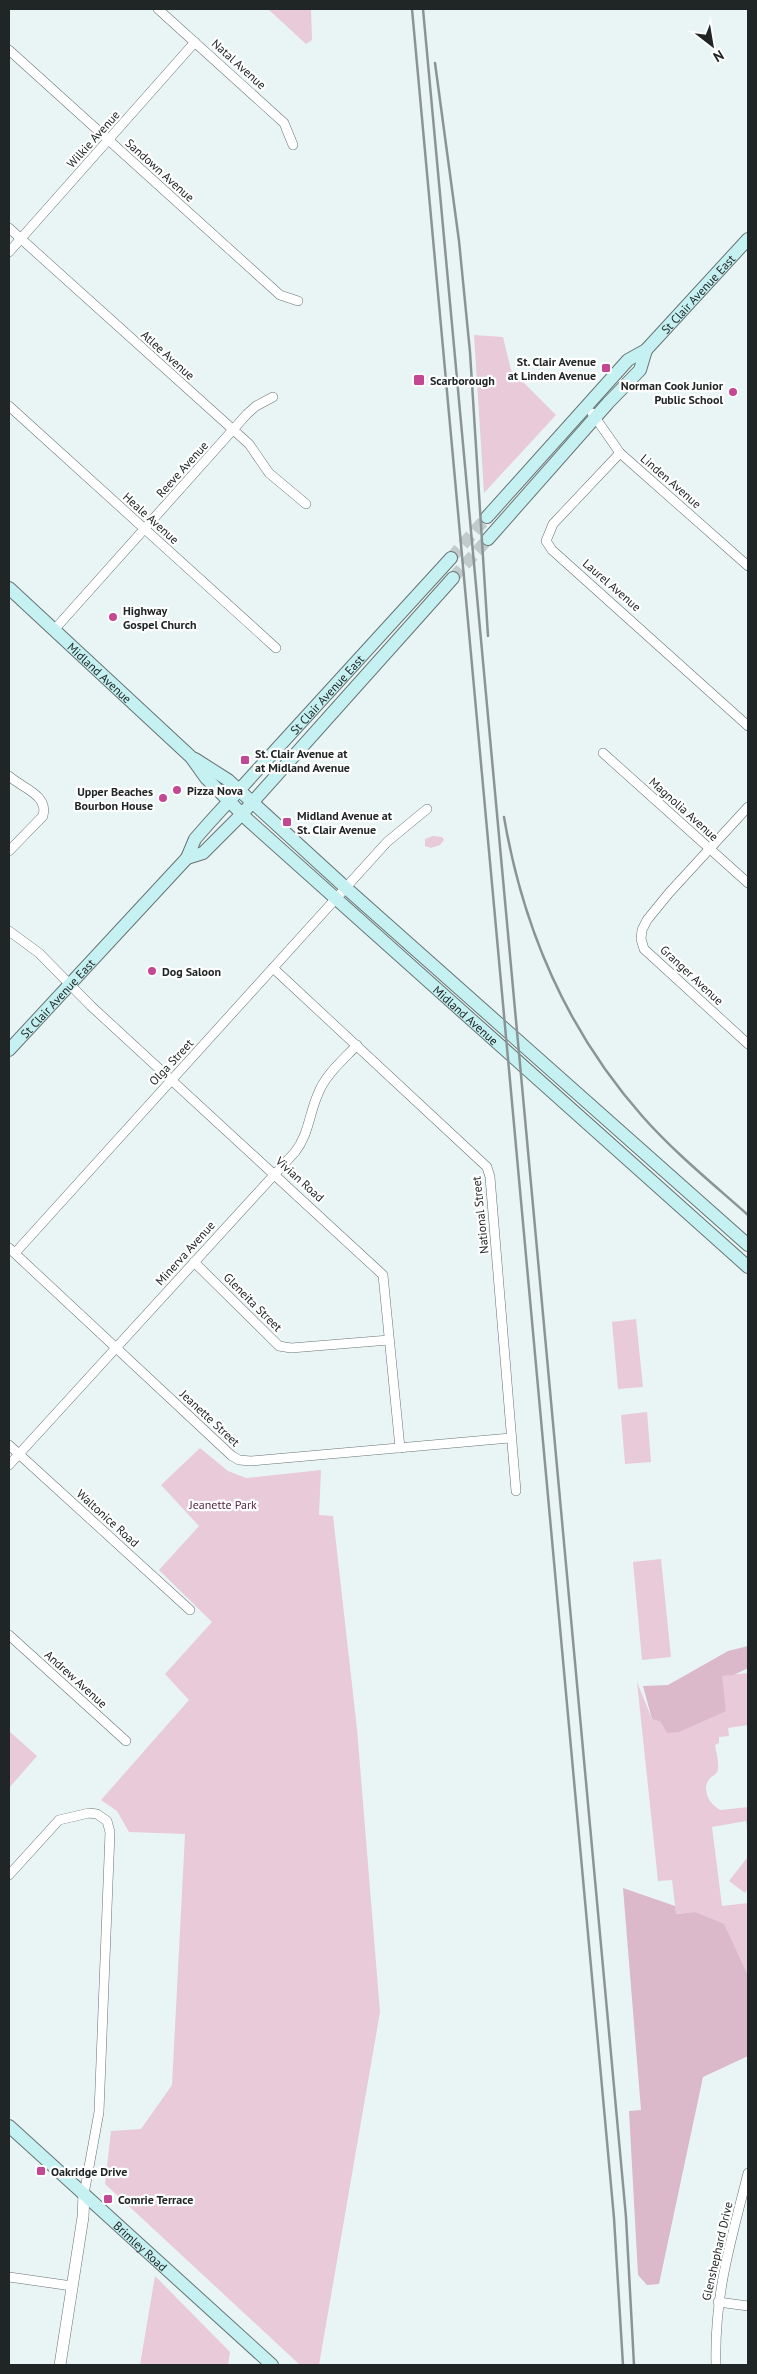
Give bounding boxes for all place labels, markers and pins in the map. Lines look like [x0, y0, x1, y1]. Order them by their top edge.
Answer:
place label: St. Clair Avenue at Linden Avenue [508, 354, 596, 383]
marker: St. Clair Avenue at Linden Avenue [600, 362, 612, 374]
marker: Scarborough [412, 373, 426, 387]
place label: Scarborough [430, 373, 495, 388]
place label: Norman Cook Junior Public School [621, 378, 724, 407]
marker: Norman Cook Junior Public School [727, 386, 739, 398]
place label: Highway Gospel Church [123, 603, 196, 632]
marker: Highway Gospel Church [107, 611, 119, 623]
place label: St. Clair Avenue at at Midland Avenue [255, 746, 350, 775]
marker: St. Clair Avenue at at Midland Avenue [239, 754, 251, 766]
place label: Pizza Nova [187, 783, 243, 798]
place label: Upper Beaches Bourbon House [74, 784, 153, 813]
marker: Pizza Nova [171, 784, 183, 796]
marker: Upper Beaches Bourbon House [157, 792, 169, 804]
place label: Midland Avenue at St. Clair Avenue [297, 808, 393, 837]
marker: Midland Avenue at St. Clair Avenue [281, 816, 293, 828]
place label: Dog Saloon [162, 964, 221, 979]
marker: Dog Saloon [146, 965, 158, 977]
place label: Oakridge Drive [51, 2164, 127, 2179]
marker: Oakridge Drive [35, 2165, 47, 2177]
place label: Comrie Terrace [118, 2192, 193, 2207]
marker: Comrie Terrace [102, 2193, 114, 2205]

